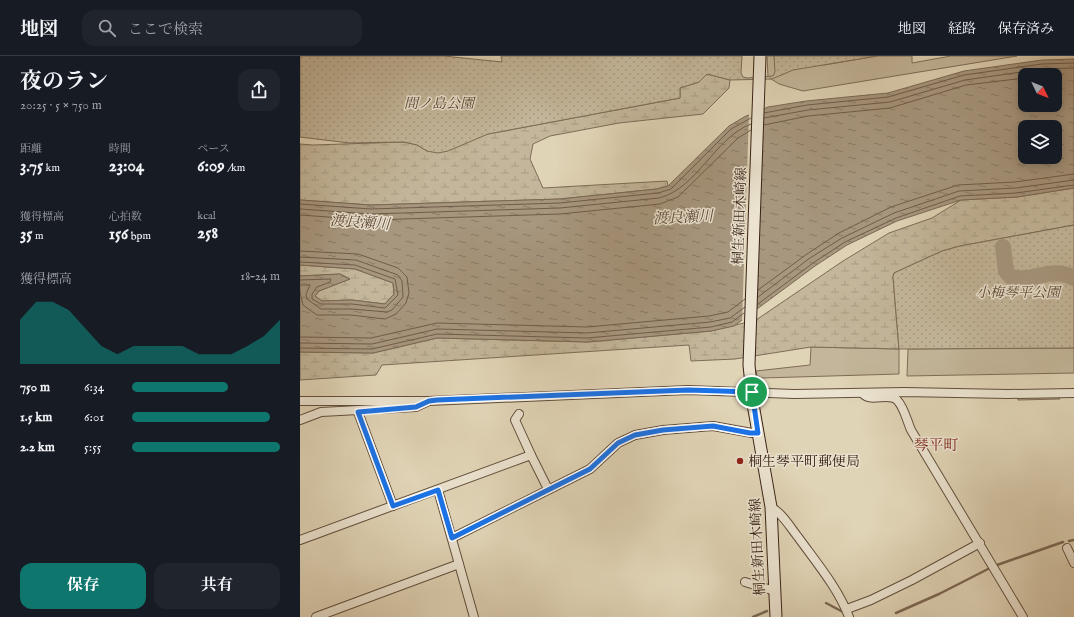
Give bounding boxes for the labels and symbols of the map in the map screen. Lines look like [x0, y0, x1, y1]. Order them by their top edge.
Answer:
north arrow [1018, 68, 1062, 112]
park label: 間ノ島公園 [404, 95, 476, 113]
street label: 桐生新田木崎線 [729, 167, 751, 265]
water label: 渡良瀬川 [653, 206, 715, 229]
water label: 渡良瀬川 [329, 211, 393, 234]
park label: 小梅琴平公園 [976, 284, 1062, 302]
pin [735, 375, 769, 409]
district label: 琴平町 [913, 436, 959, 455]
place label: 桐生琴平町郵便局 [748, 453, 860, 471]
marker: 桐生琴平町郵便局 [735, 456, 745, 466]
street label: 桐生新田木崎線 [746, 498, 770, 596]

